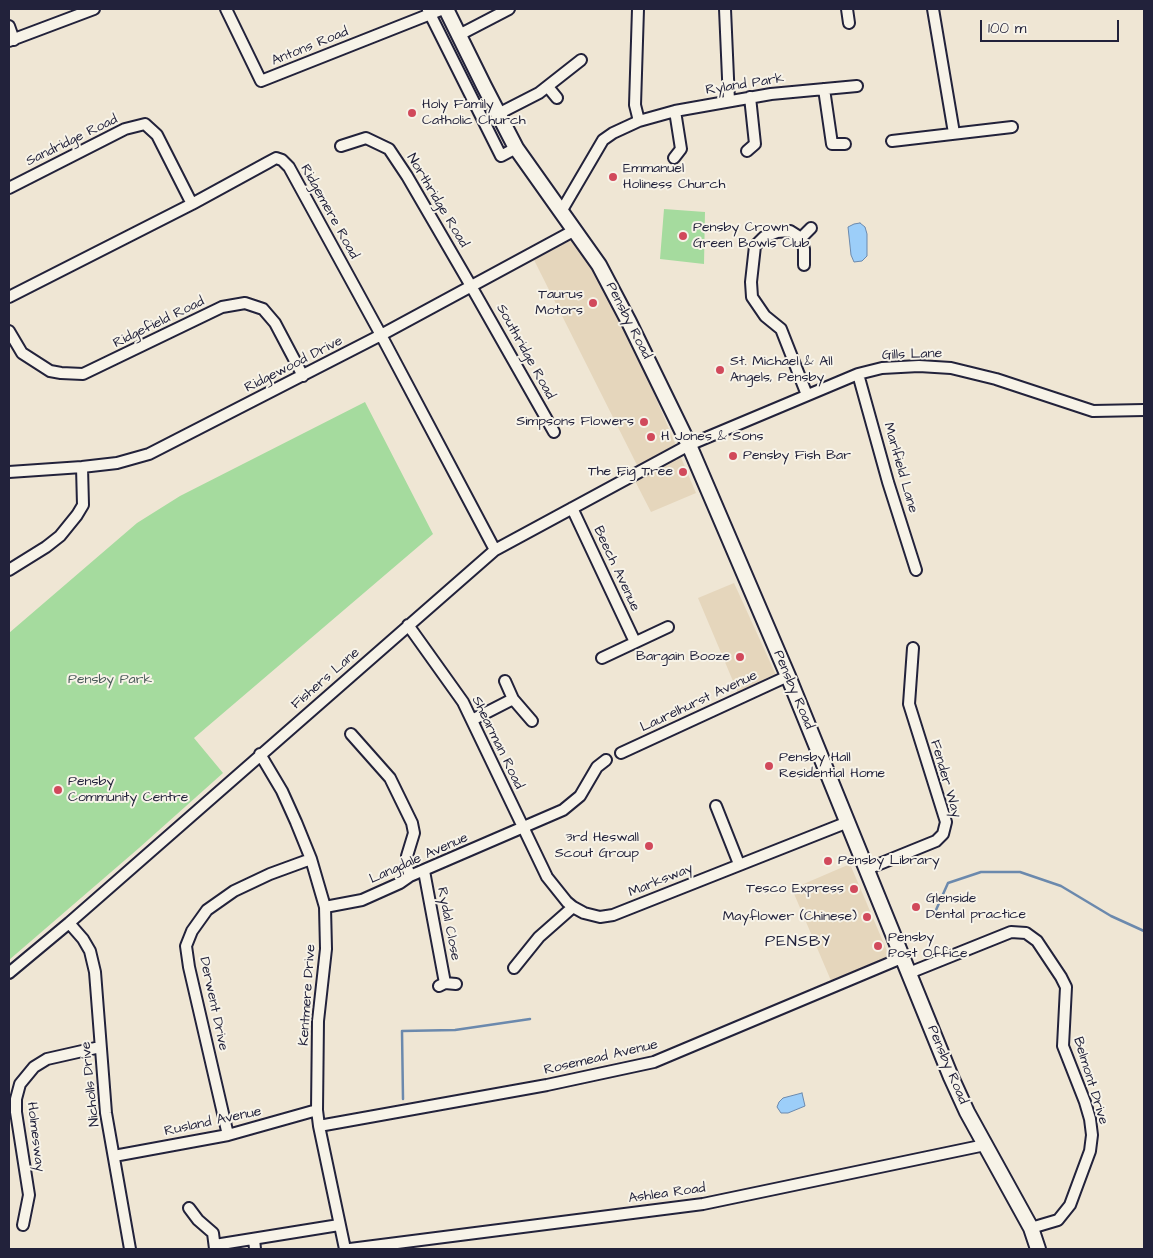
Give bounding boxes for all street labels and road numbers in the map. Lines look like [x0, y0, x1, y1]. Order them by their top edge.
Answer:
street label: Antons Road [269, 24, 351, 70]
street label: Ryland Park [705, 71, 785, 99]
street label: Sandridge Road [23, 112, 121, 170]
street label: Northridge Road [402, 151, 472, 251]
street label: Ridgemere Road [296, 162, 362, 262]
street label: Pensby Road [601, 280, 655, 362]
street label: Ridgefield Road [111, 294, 207, 352]
street label: Southridge Road [492, 302, 558, 402]
street label: Ridgewood Drive [242, 333, 346, 397]
street label: Gills Lane [882, 346, 942, 364]
street label: Marlfield Lane [879, 421, 921, 515]
street label: Beech Avenue [589, 524, 643, 614]
street label: Fishers Lane [288, 645, 364, 713]
street label: Pensby Road [769, 648, 817, 732]
street label: Laurelhurst Avenue [638, 668, 760, 736]
street label: Shearman Road [467, 694, 527, 792]
street label: Fender Way [926, 738, 964, 820]
street label: Langdale Avenue [367, 830, 471, 888]
street label: Marksway [626, 860, 696, 902]
street label: Rydal Close [433, 886, 463, 962]
street label: Kentmere Drive [296, 944, 320, 1046]
street label: Derwent Drive [195, 956, 231, 1052]
street label: Pensby Road [923, 1023, 971, 1107]
street label: Belmont Drive [1069, 1035, 1111, 1127]
street label: Rosemead Avenue [542, 1037, 660, 1079]
street label: Nicholls Drive [78, 1041, 104, 1127]
street label: Holmesway [22, 1101, 48, 1173]
street label: Rusland Avenue [163, 1104, 263, 1140]
street label: Ashlea Road [627, 1180, 707, 1208]

